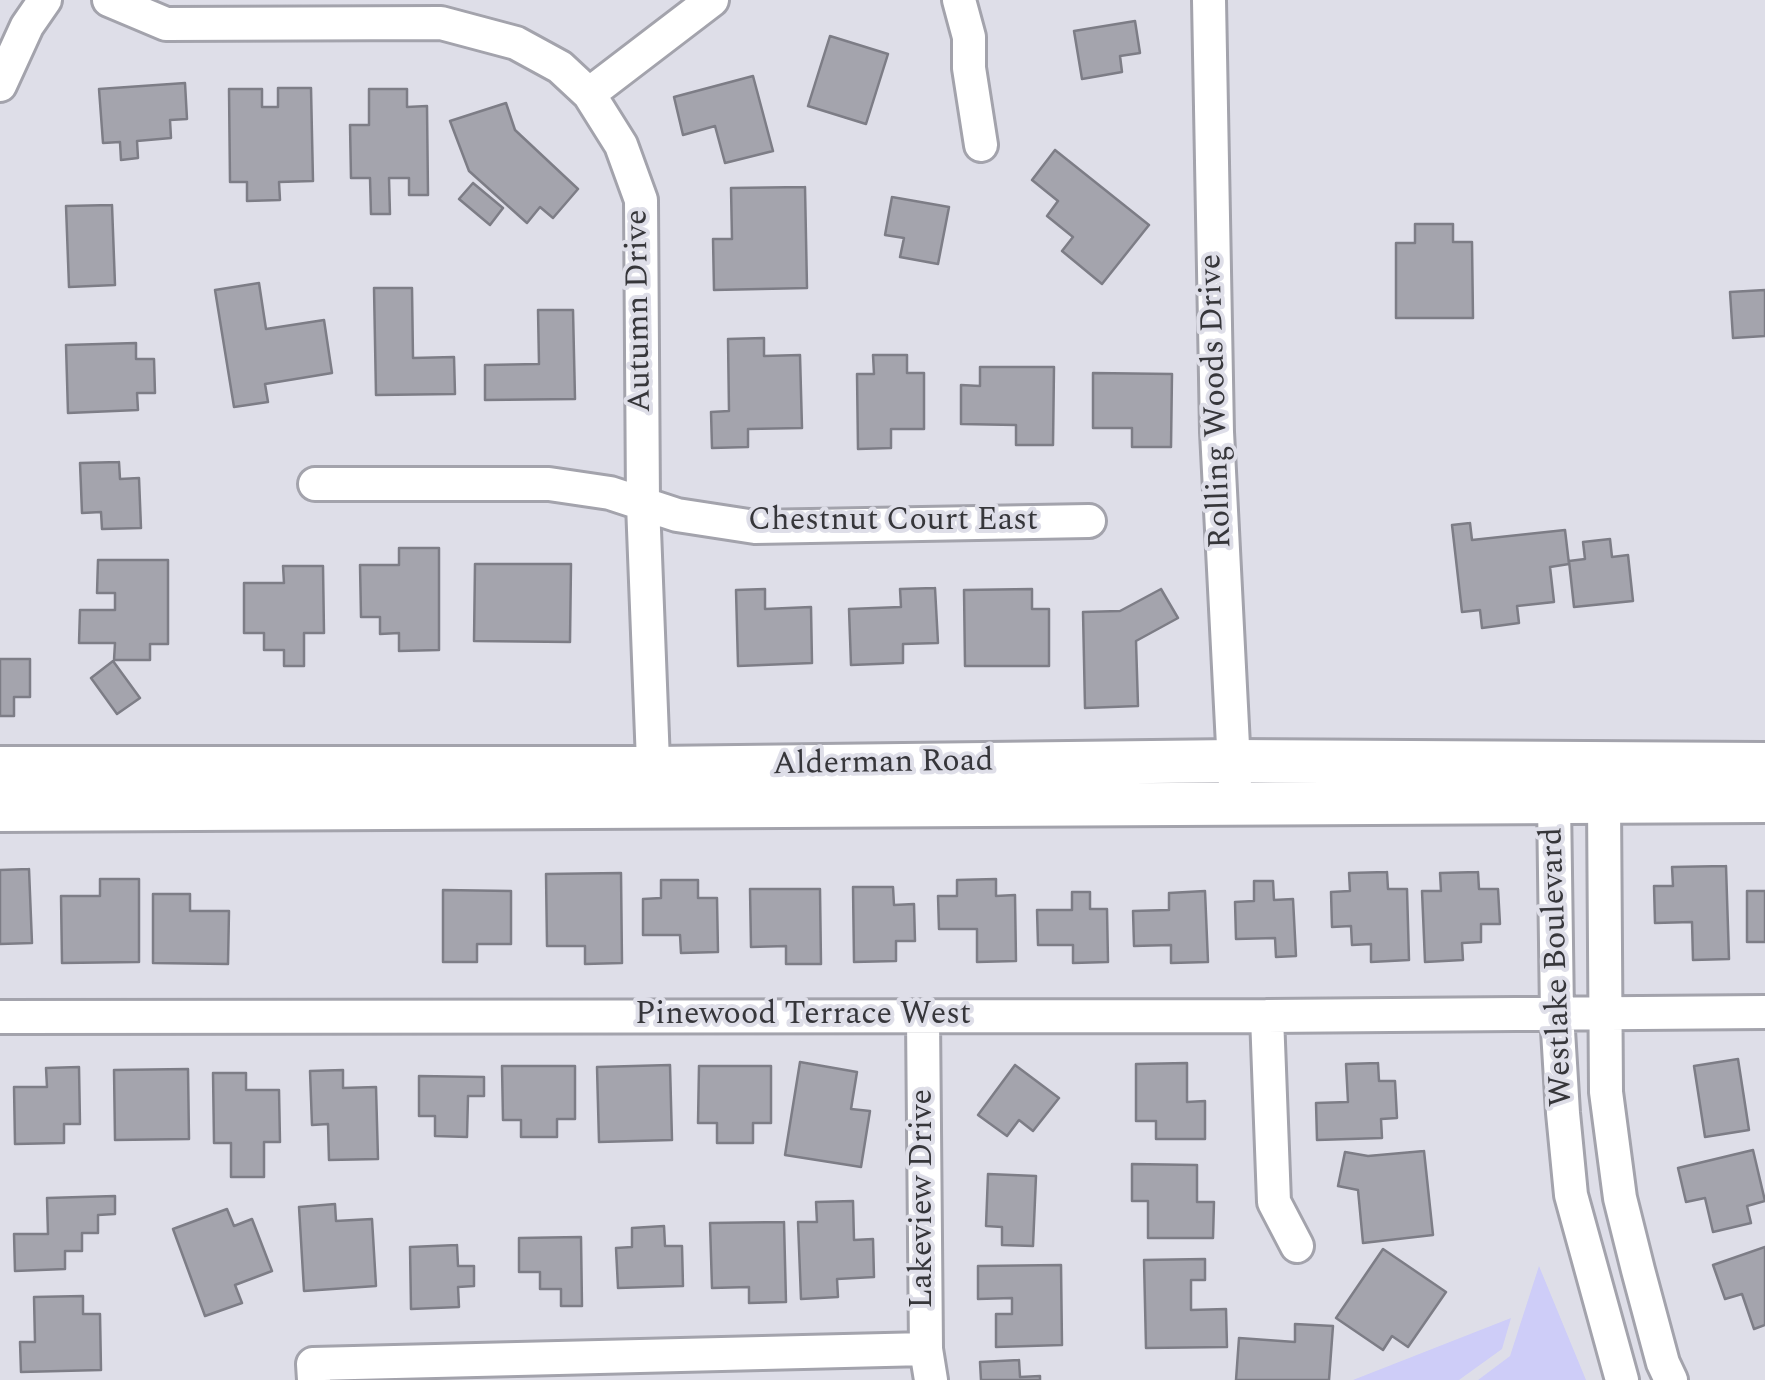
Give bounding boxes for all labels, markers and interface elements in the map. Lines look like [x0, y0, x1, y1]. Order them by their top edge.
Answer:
street label: Autumn Drive [620, 209, 662, 413]
street label: Rolling Woods Drive [1194, 253, 1242, 549]
street label: Chestnut Court East [748, 504, 1038, 542]
street label: Alderman Road [772, 744, 994, 786]
street label: Westlake Boulevard [1535, 827, 1583, 1107]
street label: Pinewood Terrace West [635, 998, 971, 1036]
street label: Lakeview Drive [906, 1089, 944, 1309]

